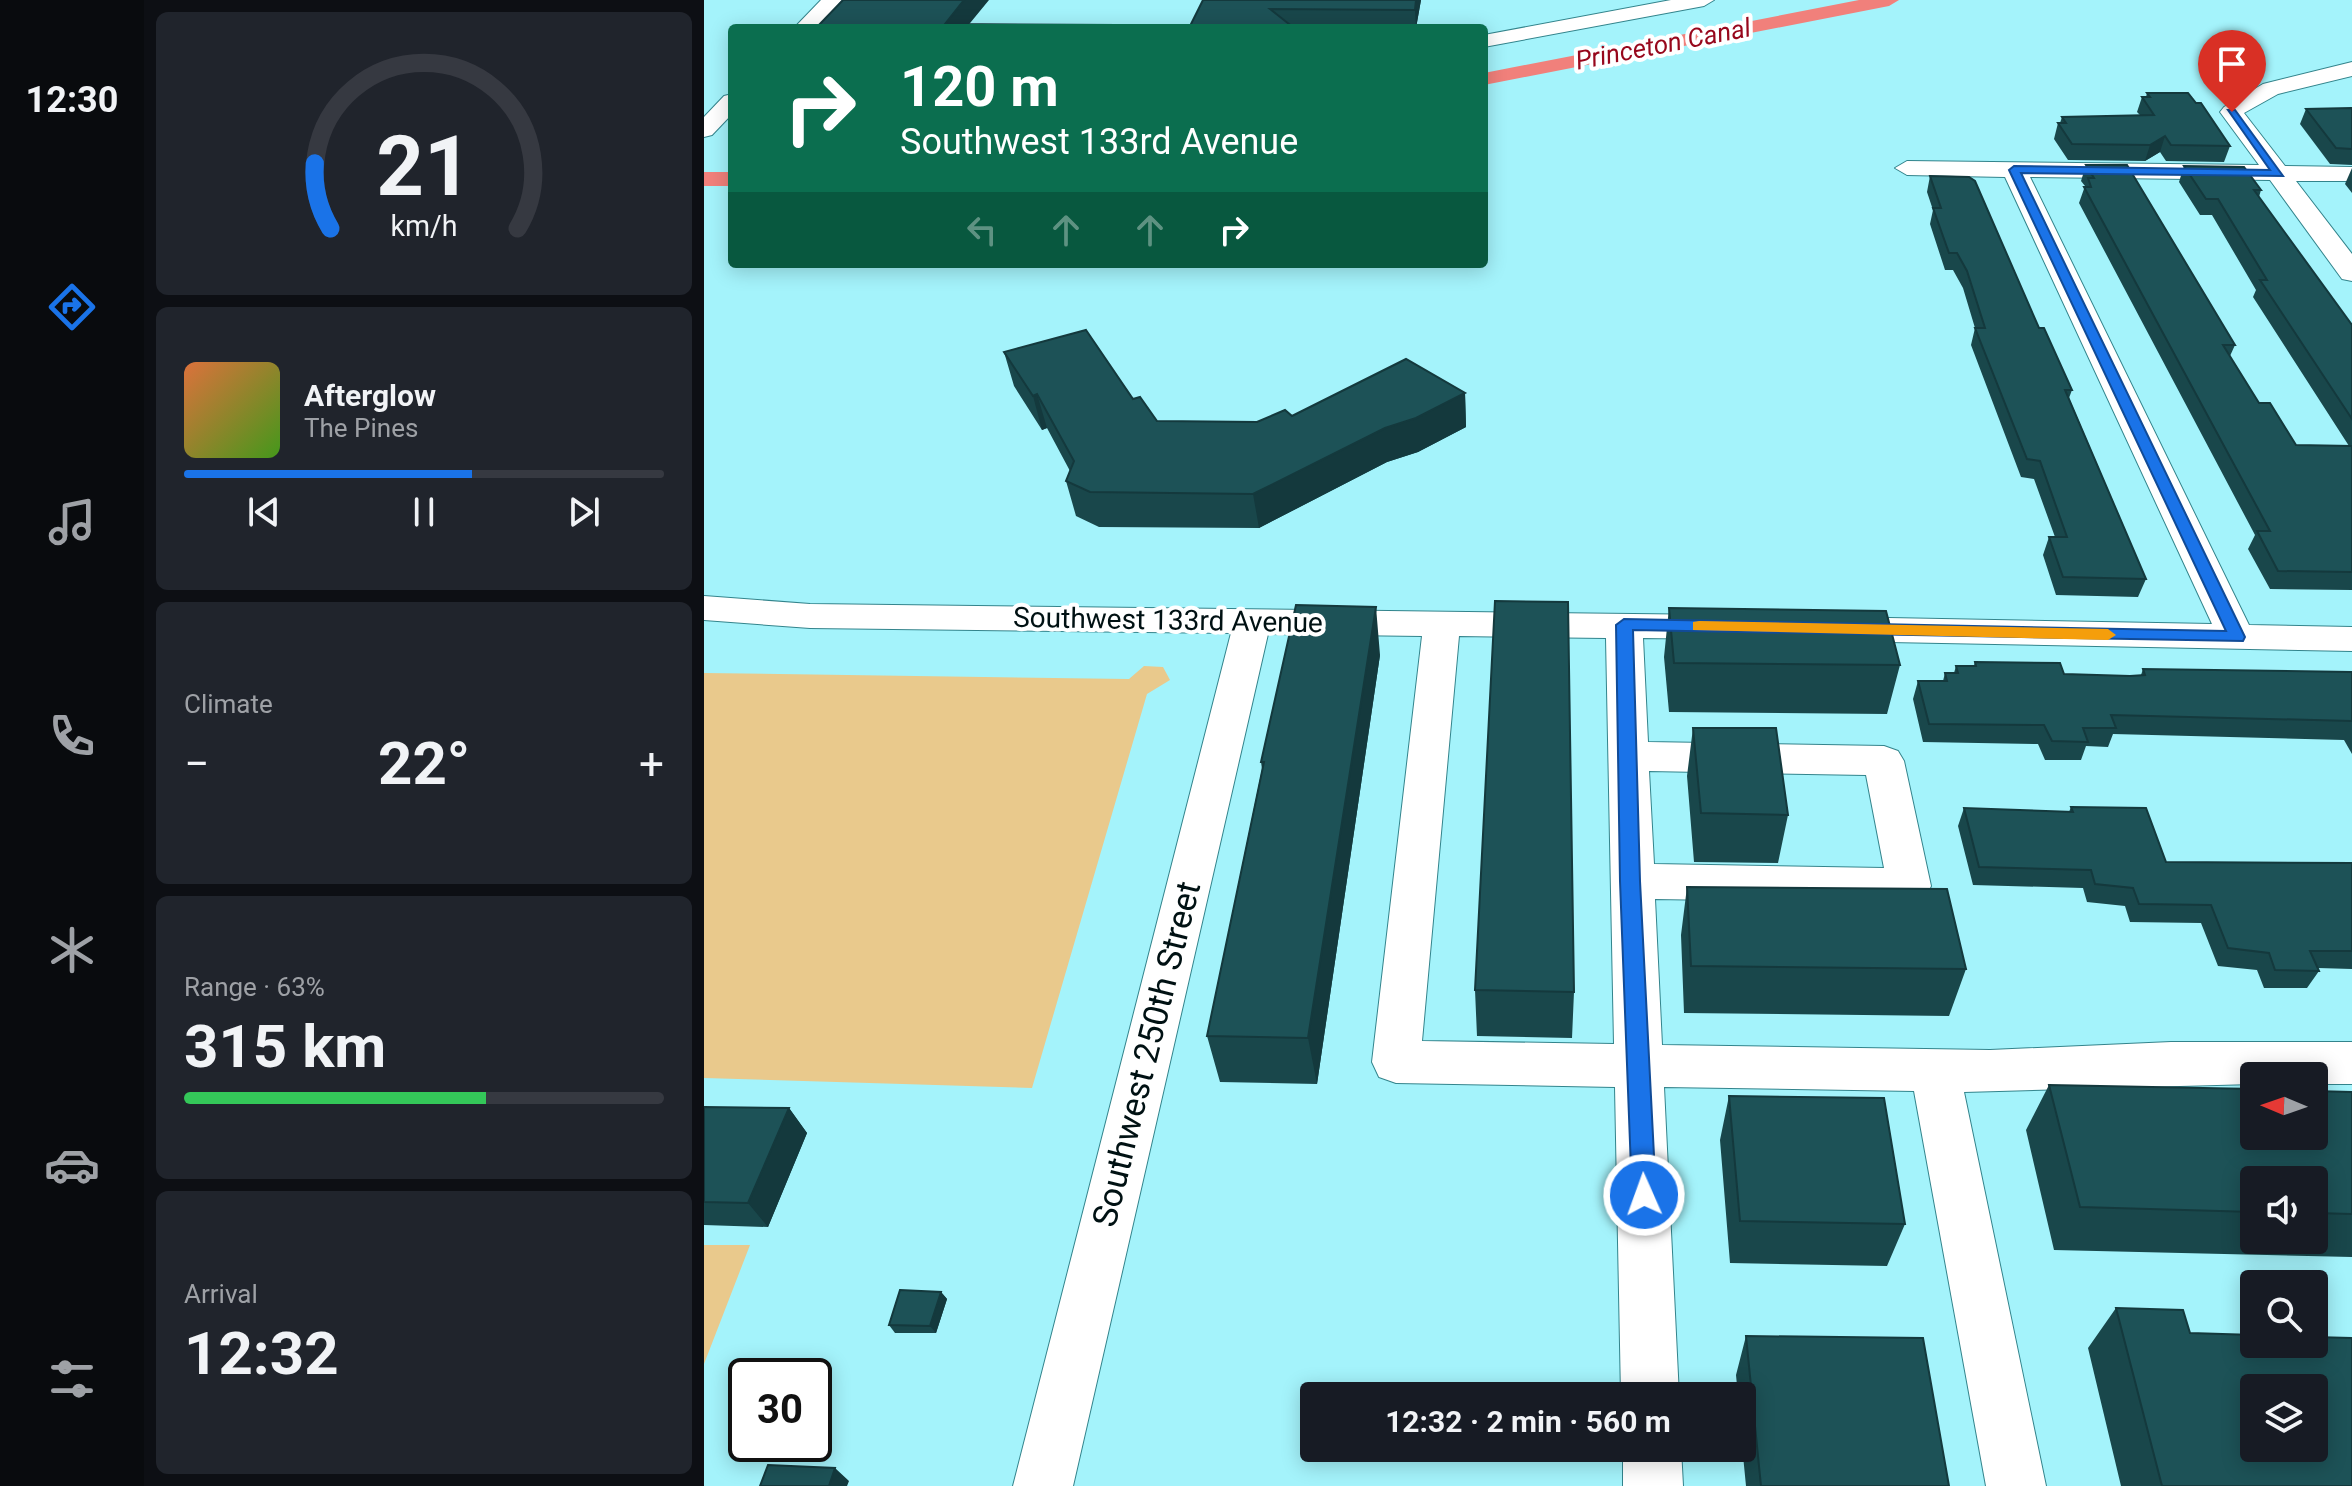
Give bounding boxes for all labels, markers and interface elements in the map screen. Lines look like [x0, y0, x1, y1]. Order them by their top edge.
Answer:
water label: Princeton Canal [1573, 12, 1754, 76]
pin [2198, 30, 2266, 112]
icon: arrive [2210, 42, 2254, 86]
text: 120 m [900, 54, 1059, 120]
icon: right [768, 56, 872, 160]
text: 12:30 [26, 79, 118, 121]
text: 21 [376, 118, 472, 215]
text: Southwest 133rd Avenue [900, 121, 1298, 163]
icon: left [960, 208, 1004, 252]
icon: ahead [1044, 208, 1088, 252]
icon: ahead [1128, 208, 1172, 252]
icon: right [1212, 208, 1256, 252]
text: km/h [390, 210, 458, 244]
icon: directions [44, 279, 100, 335]
text: Afterglow [304, 378, 436, 413]
text: The Pines [304, 413, 418, 443]
icon: previous [242, 490, 286, 534]
icon: pause [402, 490, 446, 534]
icon: next [562, 490, 606, 534]
icon: music [44, 494, 100, 550]
street label: Southwest 133rd Avenue [1013, 601, 1323, 639]
text: Climate [184, 689, 273, 719]
icon: phone [44, 708, 100, 764]
text: 22° [378, 728, 470, 799]
text: − [184, 738, 209, 790]
text: + [639, 738, 664, 790]
street label: Southwest 250th Street [1084, 877, 1208, 1231]
icon: climate [44, 922, 100, 978]
text: Range · 63% [184, 972, 325, 1002]
text: 315 km [184, 1011, 386, 1082]
north arrow [2240, 1062, 2328, 1150]
map controls [2240, 1062, 2328, 1462]
icon: car [44, 1137, 100, 1193]
position arrow [1602, 1153, 1686, 1237]
button: sound [2240, 1166, 2328, 1254]
button: search [2240, 1270, 2328, 1358]
text: Arrival [184, 1279, 258, 1309]
text: 12:32 [184, 1318, 339, 1389]
icon: filters [44, 1351, 100, 1407]
speed limit sign: 30 [728, 1358, 832, 1462]
button: layers [2240, 1374, 2328, 1462]
text: 12:32 · 2 min · 560 m [1385, 1404, 1671, 1439]

